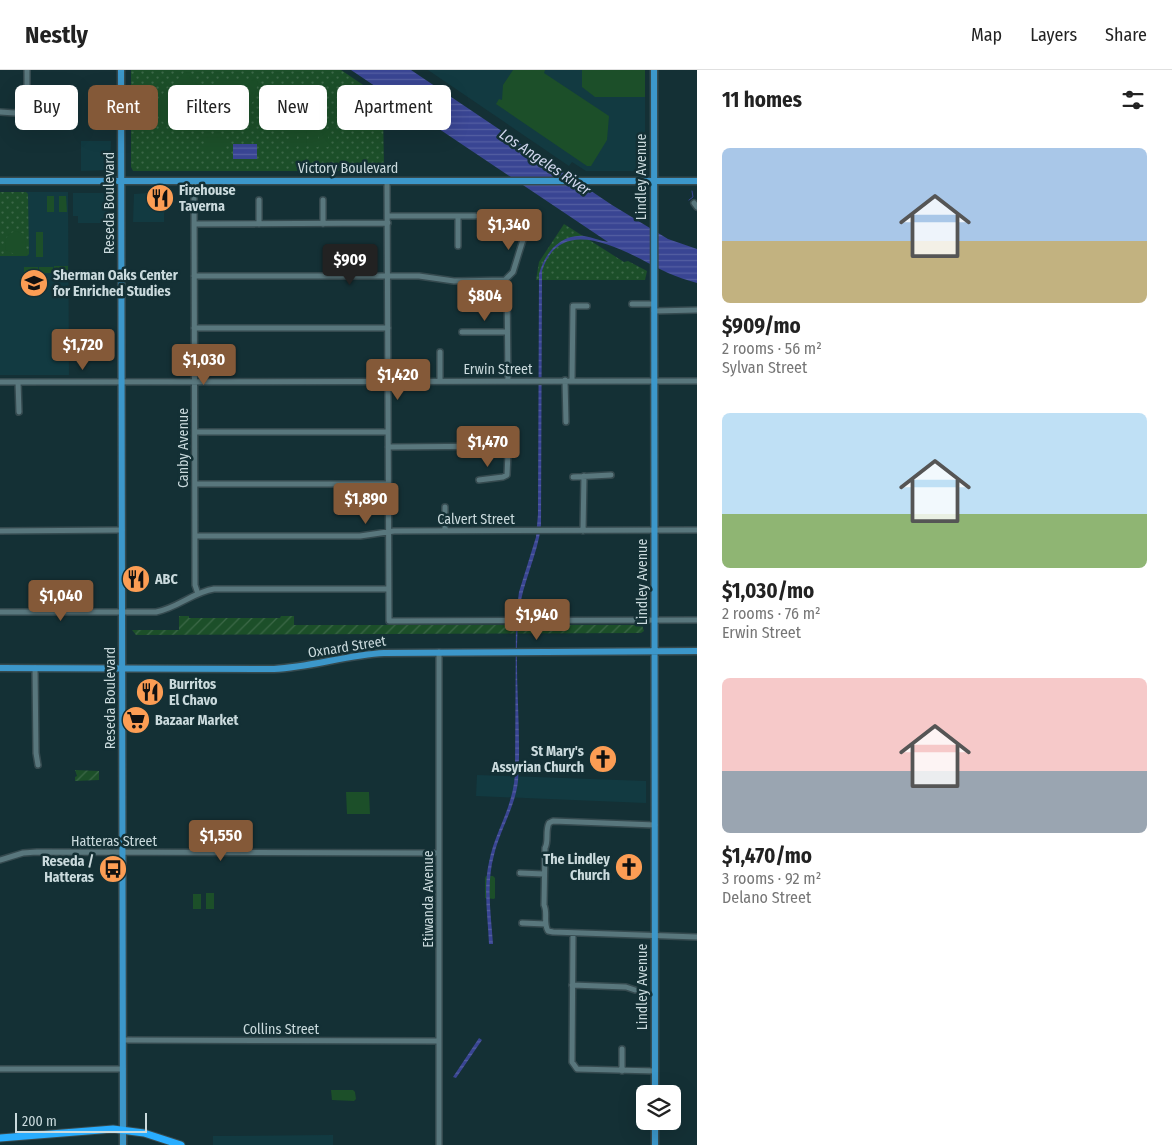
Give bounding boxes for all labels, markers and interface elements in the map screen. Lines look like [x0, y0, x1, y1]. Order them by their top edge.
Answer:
text: Nestly [25, 21, 88, 49]
text: Map [971, 24, 1002, 46]
text: Layers [1030, 24, 1077, 46]
text: Share [1105, 24, 1147, 46]
chip: Buy [15, 85, 78, 130]
chip: Rent [88, 85, 158, 130]
chip: Filters [168, 85, 249, 130]
chip: New [259, 85, 327, 130]
chip: Apartment [337, 85, 451, 130]
icon: filters [1119, 86, 1147, 114]
text: 11 homes [722, 87, 802, 113]
water label: Los Angeles River [496, 125, 595, 200]
street label: Lindley Avenue [633, 134, 650, 220]
street label: Reseda Boulevard [101, 152, 118, 254]
street label: Victory Boulevard [298, 160, 398, 177]
icon: home [890, 181, 980, 271]
place label: Firehouse Taverna [179, 182, 236, 215]
restaurant icon: Firehouse Taverna [145, 183, 175, 213]
pin: $1,340 [468, 208, 550, 251]
text: $1,340 [488, 215, 530, 234]
pin: $909 [320, 244, 380, 286]
text: $909 [334, 250, 366, 269]
place label: Sherman Oaks Center for Enriched Studies [53, 267, 179, 300]
school or university icon: Sherman Oaks Center for Enriched Studies [19, 268, 49, 298]
pin: $804 [455, 280, 515, 322]
text: $804 [468, 286, 502, 305]
text: $909/mo [722, 313, 801, 339]
pin: $1,720 [42, 328, 124, 371]
text: $1,720 [63, 335, 103, 354]
text: 2 rooms · 56 m² [722, 339, 822, 358]
pin: $1,030 [163, 344, 245, 386]
text: $1,030 [183, 350, 225, 369]
pin: $1,420 [357, 358, 439, 401]
text: Sylvan Street [722, 358, 807, 377]
street label: Erwin Street [463, 361, 533, 378]
text: $1,420 [377, 365, 419, 384]
street label: Canby Avenue [175, 408, 192, 488]
pin: $1,470 [447, 426, 529, 468]
text: $1,470 [468, 432, 508, 451]
icon: home [890, 446, 980, 536]
pin: $1,890 [325, 482, 407, 525]
text: $1,890 [344, 489, 388, 508]
street label: Calvert Street [437, 511, 515, 528]
street label: Lindley Avenue [634, 539, 651, 625]
restaurant icon: ABC [121, 564, 151, 594]
place label: ABC [154, 571, 178, 588]
text: $1,030/mo [722, 578, 814, 604]
pin: $1,040 [20, 580, 102, 622]
text: $1,040 [39, 586, 83, 605]
pin: $1,940 [496, 598, 578, 641]
text: 2 rooms · 76 m² [722, 604, 821, 623]
text: $1,940 [516, 605, 558, 624]
text: Erwin Street [722, 623, 801, 642]
street label: Oxnard Street [307, 632, 388, 662]
street label: Reseda Boulevard [102, 647, 119, 749]
place label: Burritos El Chavo [169, 676, 218, 709]
restaurant icon: Burritos El Chavo [135, 677, 165, 707]
supermarket icon: Bazaar Market [121, 705, 151, 735]
icon: home [890, 711, 980, 801]
place label: Bazaar Market [155, 712, 240, 729]
place label: St Mary's Assyrian Church [491, 743, 584, 776]
church icon: St Mary's Assyrian Church [588, 744, 618, 774]
pin: $1,550 [180, 820, 262, 862]
text: $1,550 [200, 826, 242, 845]
street label: Hatteras Street [71, 833, 157, 850]
text: $1,470/mo [722, 843, 812, 869]
street label: Etiwanda Avenue [420, 850, 437, 948]
place label: The Lindley Church [543, 851, 610, 884]
church icon: The Lindley Church [614, 852, 644, 882]
place label: Reseda / Hatteras [42, 853, 94, 886]
bus stop icon: Reseda / Hatteras [98, 854, 128, 884]
text: 3 rooms · 92 m² [722, 869, 821, 888]
text: Delano Street [722, 888, 811, 907]
street label: Lindley Avenue [634, 944, 651, 1030]
street label: Collins Street [243, 1021, 320, 1038]
map controls [636, 1085, 681, 1130]
button: layers [636, 1085, 681, 1130]
scale bar [15, 1110, 148, 1133]
text: 200 m [22, 1113, 57, 1130]

